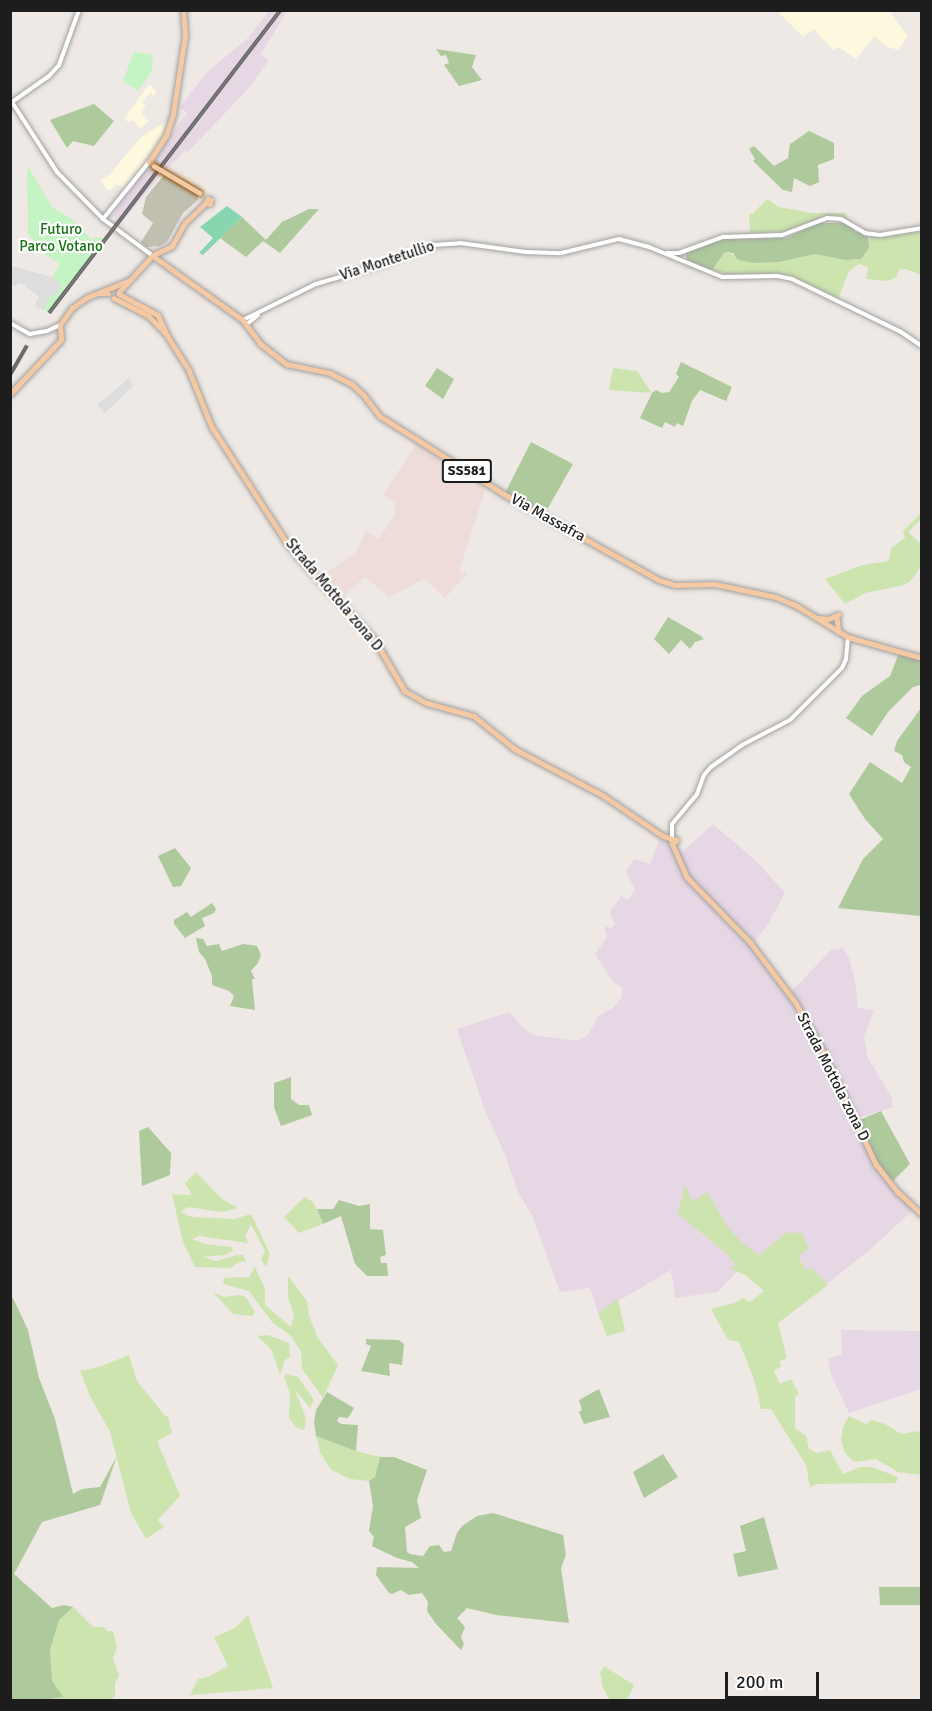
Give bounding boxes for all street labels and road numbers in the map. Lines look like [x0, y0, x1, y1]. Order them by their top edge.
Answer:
street label: Via Montetullio [338, 237, 436, 285]
road number: SS581 [442, 460, 492, 482]
street label: Via Massafra [508, 490, 588, 546]
street label: Strada Mottola zona D [282, 535, 386, 655]
street label: Strada Mottola zona D [793, 1010, 873, 1144]

